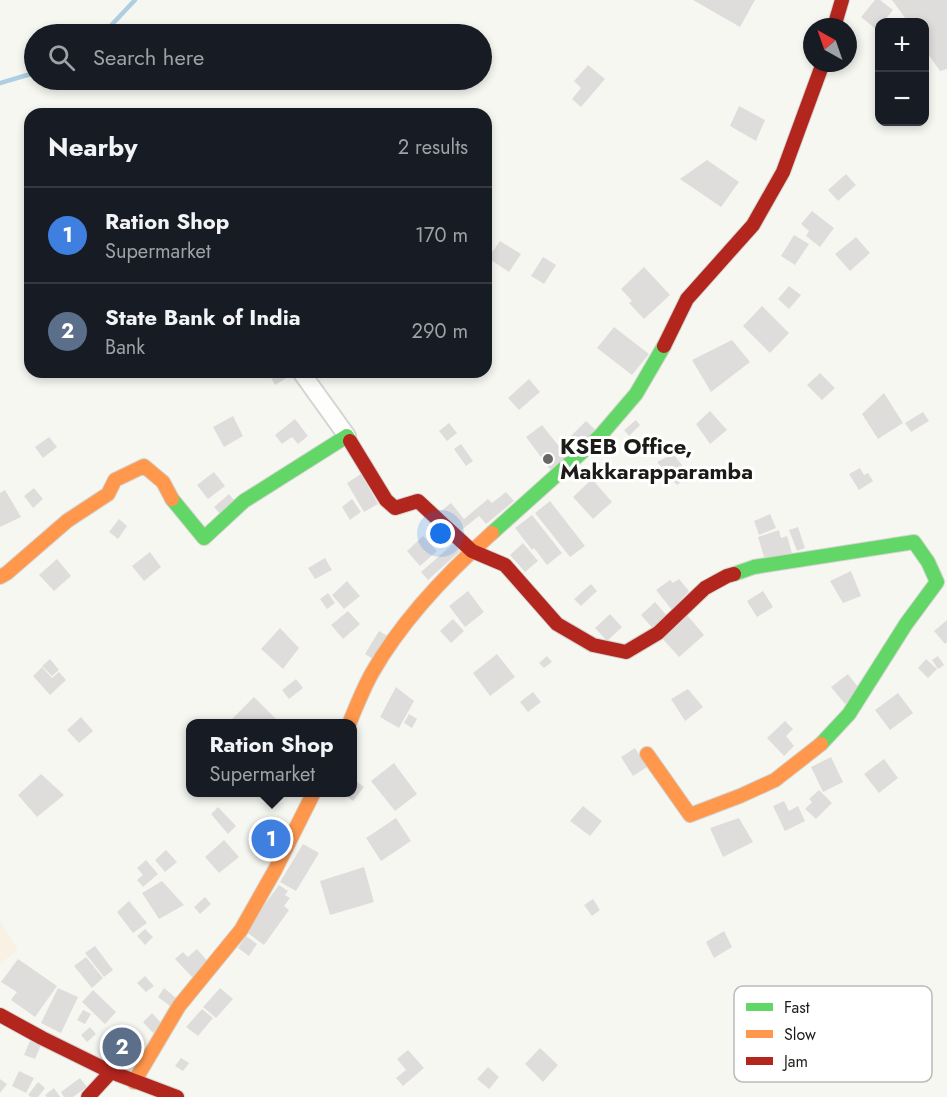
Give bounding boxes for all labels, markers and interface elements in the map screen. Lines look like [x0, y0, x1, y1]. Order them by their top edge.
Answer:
north arrow [803, 18, 857, 72]
map controls [875, 18, 929, 126]
button: + [875, 18, 929, 72]
search box [24, 24, 492, 90]
icon: search [45, 41, 78, 74]
text: Search here [93, 41, 204, 73]
button: − [875, 72, 929, 126]
text: Nearby [48, 128, 137, 166]
text: 2 results [398, 133, 468, 162]
text: Ration Shop [105, 205, 229, 237]
text: 1 [62, 221, 73, 250]
text: 170 m [415, 221, 468, 250]
text: Supermarket [105, 237, 211, 266]
text: State Bank of India [105, 301, 301, 333]
text: 2 [61, 317, 74, 346]
text: 290 m [412, 317, 468, 346]
text: Bank [105, 333, 145, 362]
place label: KSEB Office, Makkarapparamba [560, 430, 753, 487]
marker: KSEB Office, Makkarapparamba [541, 452, 555, 466]
your location [426, 519, 455, 548]
popup [186, 719, 357, 797]
text: Ration Shop [209, 728, 334, 760]
text: Supermarket [209, 760, 315, 789]
pin: 1 [252, 816, 290, 862]
legend [734, 986, 932, 1082]
text: Fast [784, 996, 810, 1019]
text: Slow [784, 1023, 816, 1046]
pin: 2 [102, 1024, 142, 1070]
text: Jam [782, 1050, 808, 1073]

